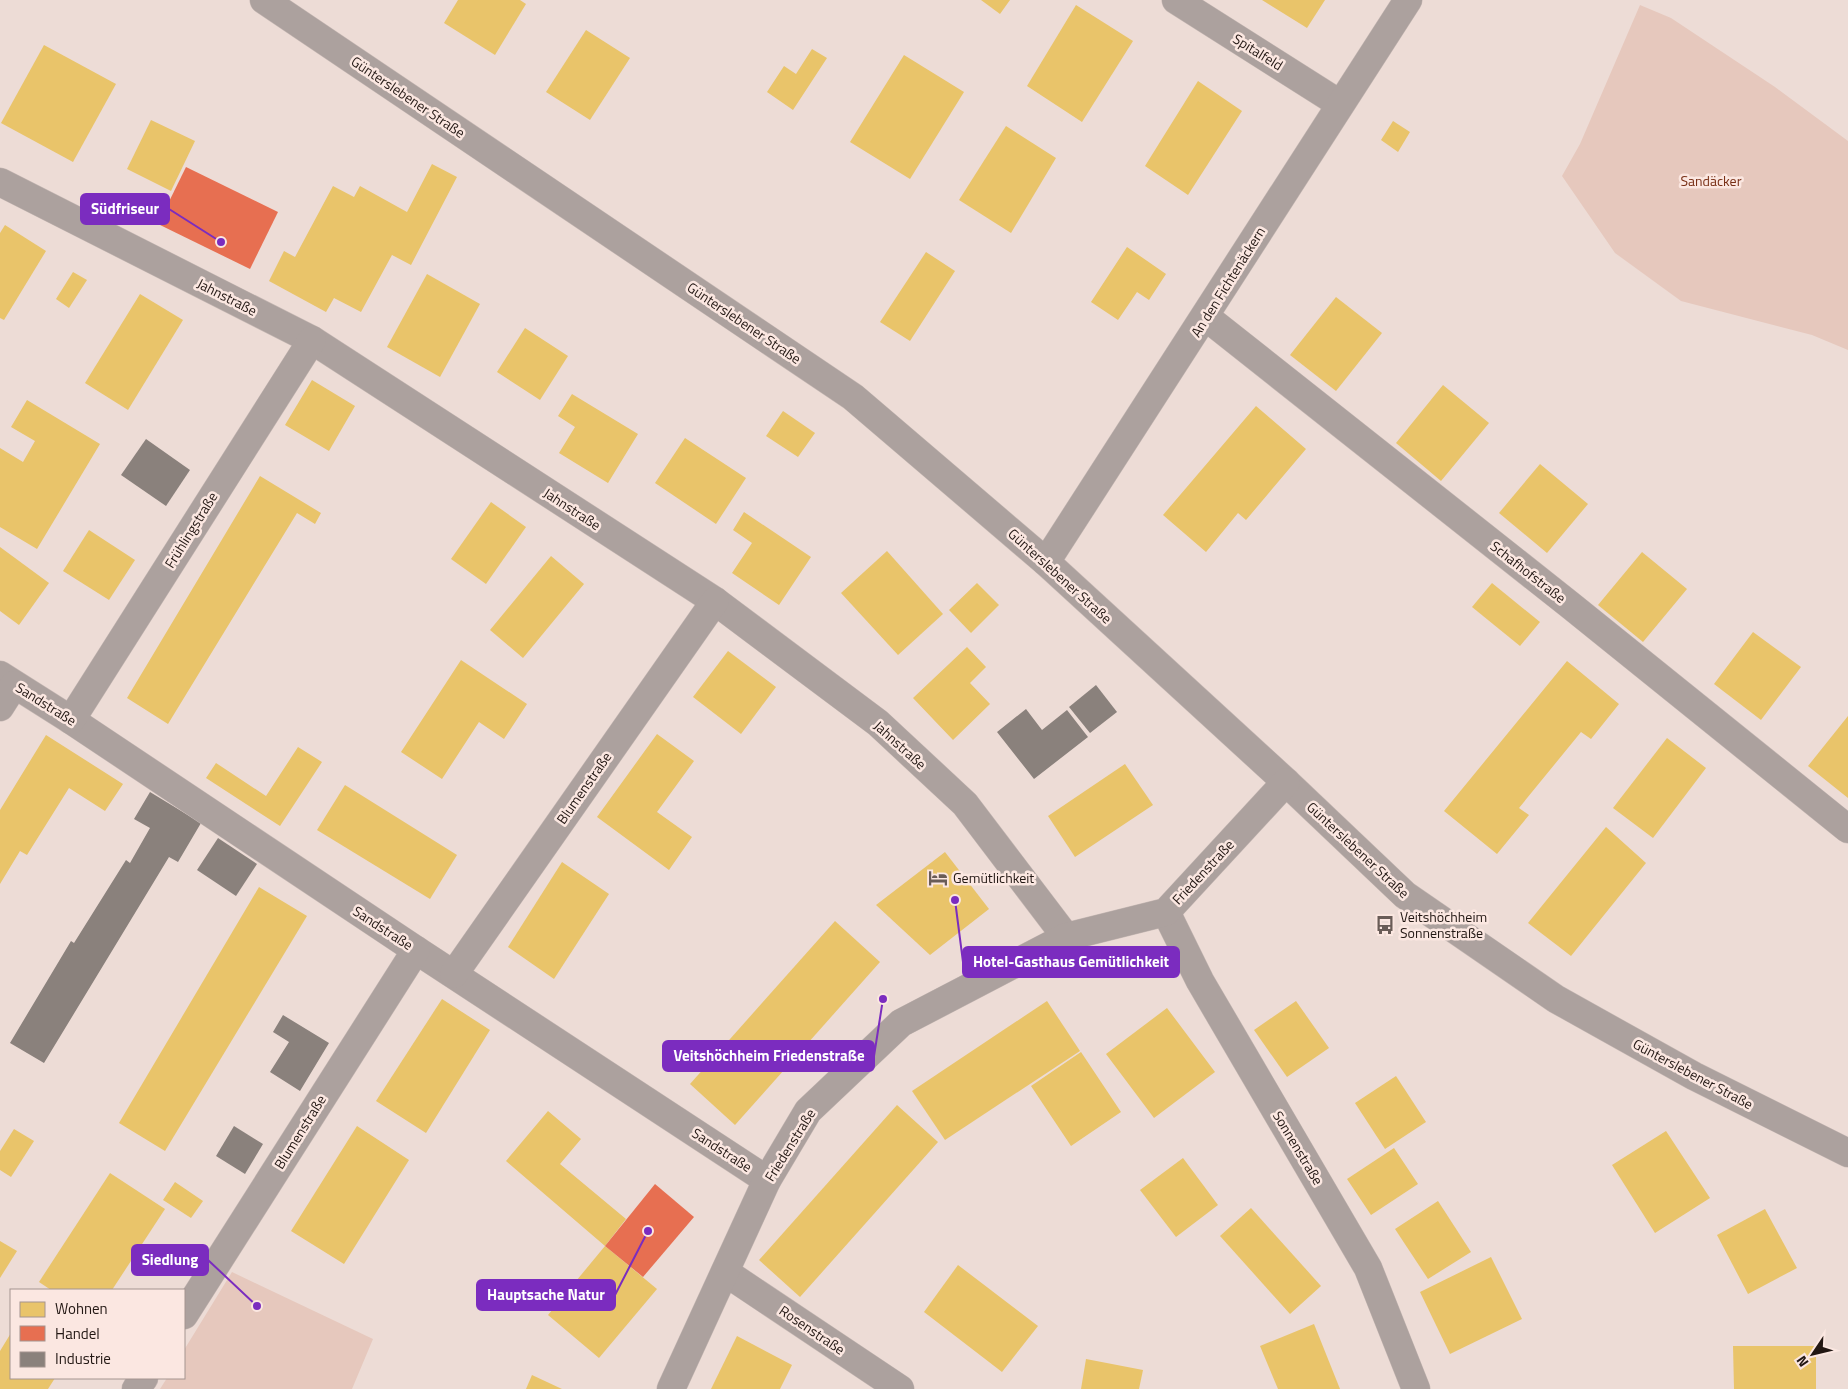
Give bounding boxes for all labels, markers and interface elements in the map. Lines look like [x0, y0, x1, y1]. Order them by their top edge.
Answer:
street label: Spitalfeld [1229, 28, 1287, 75]
street label: Günterslebener Straße [347, 51, 469, 143]
park label: Sandäcker [1680, 170, 1742, 191]
callout: Südfriseur [81, 194, 169, 224]
text: Südfriseur [91, 197, 159, 220]
street label: An den Fichtenäckern [1185, 222, 1270, 341]
street label: Jahnstraße [194, 273, 261, 321]
street label: Günterslebener Straße [683, 277, 805, 369]
street label: Jahnstraße [540, 482, 605, 535]
street label: Frühlingstraße [159, 488, 222, 572]
street label: Günterslebener Straße [1004, 523, 1117, 628]
street label: Schafhofstraße [1486, 535, 1571, 608]
street label: Sandstraße [12, 677, 81, 730]
street label: Jahnstraße [869, 715, 931, 774]
street label: Blumenstraße [551, 747, 616, 828]
street label: Günterslebener Straße [1302, 796, 1414, 903]
street label: Friedenstraße [1167, 834, 1238, 909]
hotel icon: Gemütlichkeit [927, 867, 949, 889]
place label: Gemütlichkeit [953, 867, 1034, 888]
street label: Sandstraße [349, 900, 417, 955]
place label: Veitshöchheim Sonnenstraße [1400, 906, 1487, 943]
bus stop icon: Veitshöchheim Sonnenstraße [1374, 914, 1396, 936]
callout: Hotel-Gasthaus Gemütlichkeit [963, 947, 1179, 977]
text: Hotel-Gasthaus Gemütlichkeit [973, 950, 1170, 973]
street label: Günterslebener Straße [1629, 1033, 1757, 1114]
callout: Veitshöchheim Friedenstraße [663, 1041, 874, 1071]
text: Veitshöchheim Friedenstraße [673, 1044, 865, 1067]
street label: Blumenstraße [268, 1091, 331, 1173]
street label: Friedenstraße [759, 1104, 820, 1185]
street label: Sonnenstraße [1268, 1107, 1329, 1189]
street label: Sandstraße [688, 1122, 756, 1177]
callout: Siedlung [132, 1245, 208, 1275]
text: Siedlung [142, 1248, 198, 1271]
callout: Hauptsache Natur [477, 1280, 615, 1310]
text: Hauptsache Natur [487, 1283, 605, 1306]
legend [10, 1289, 185, 1379]
text: Wohnen [55, 1297, 108, 1320]
street label: Rosenstraße [775, 1300, 849, 1359]
text: Handel [55, 1322, 100, 1345]
north arrow [1788, 1329, 1838, 1379]
text: Industrie [55, 1347, 111, 1370]
text: N [1791, 1352, 1813, 1372]

